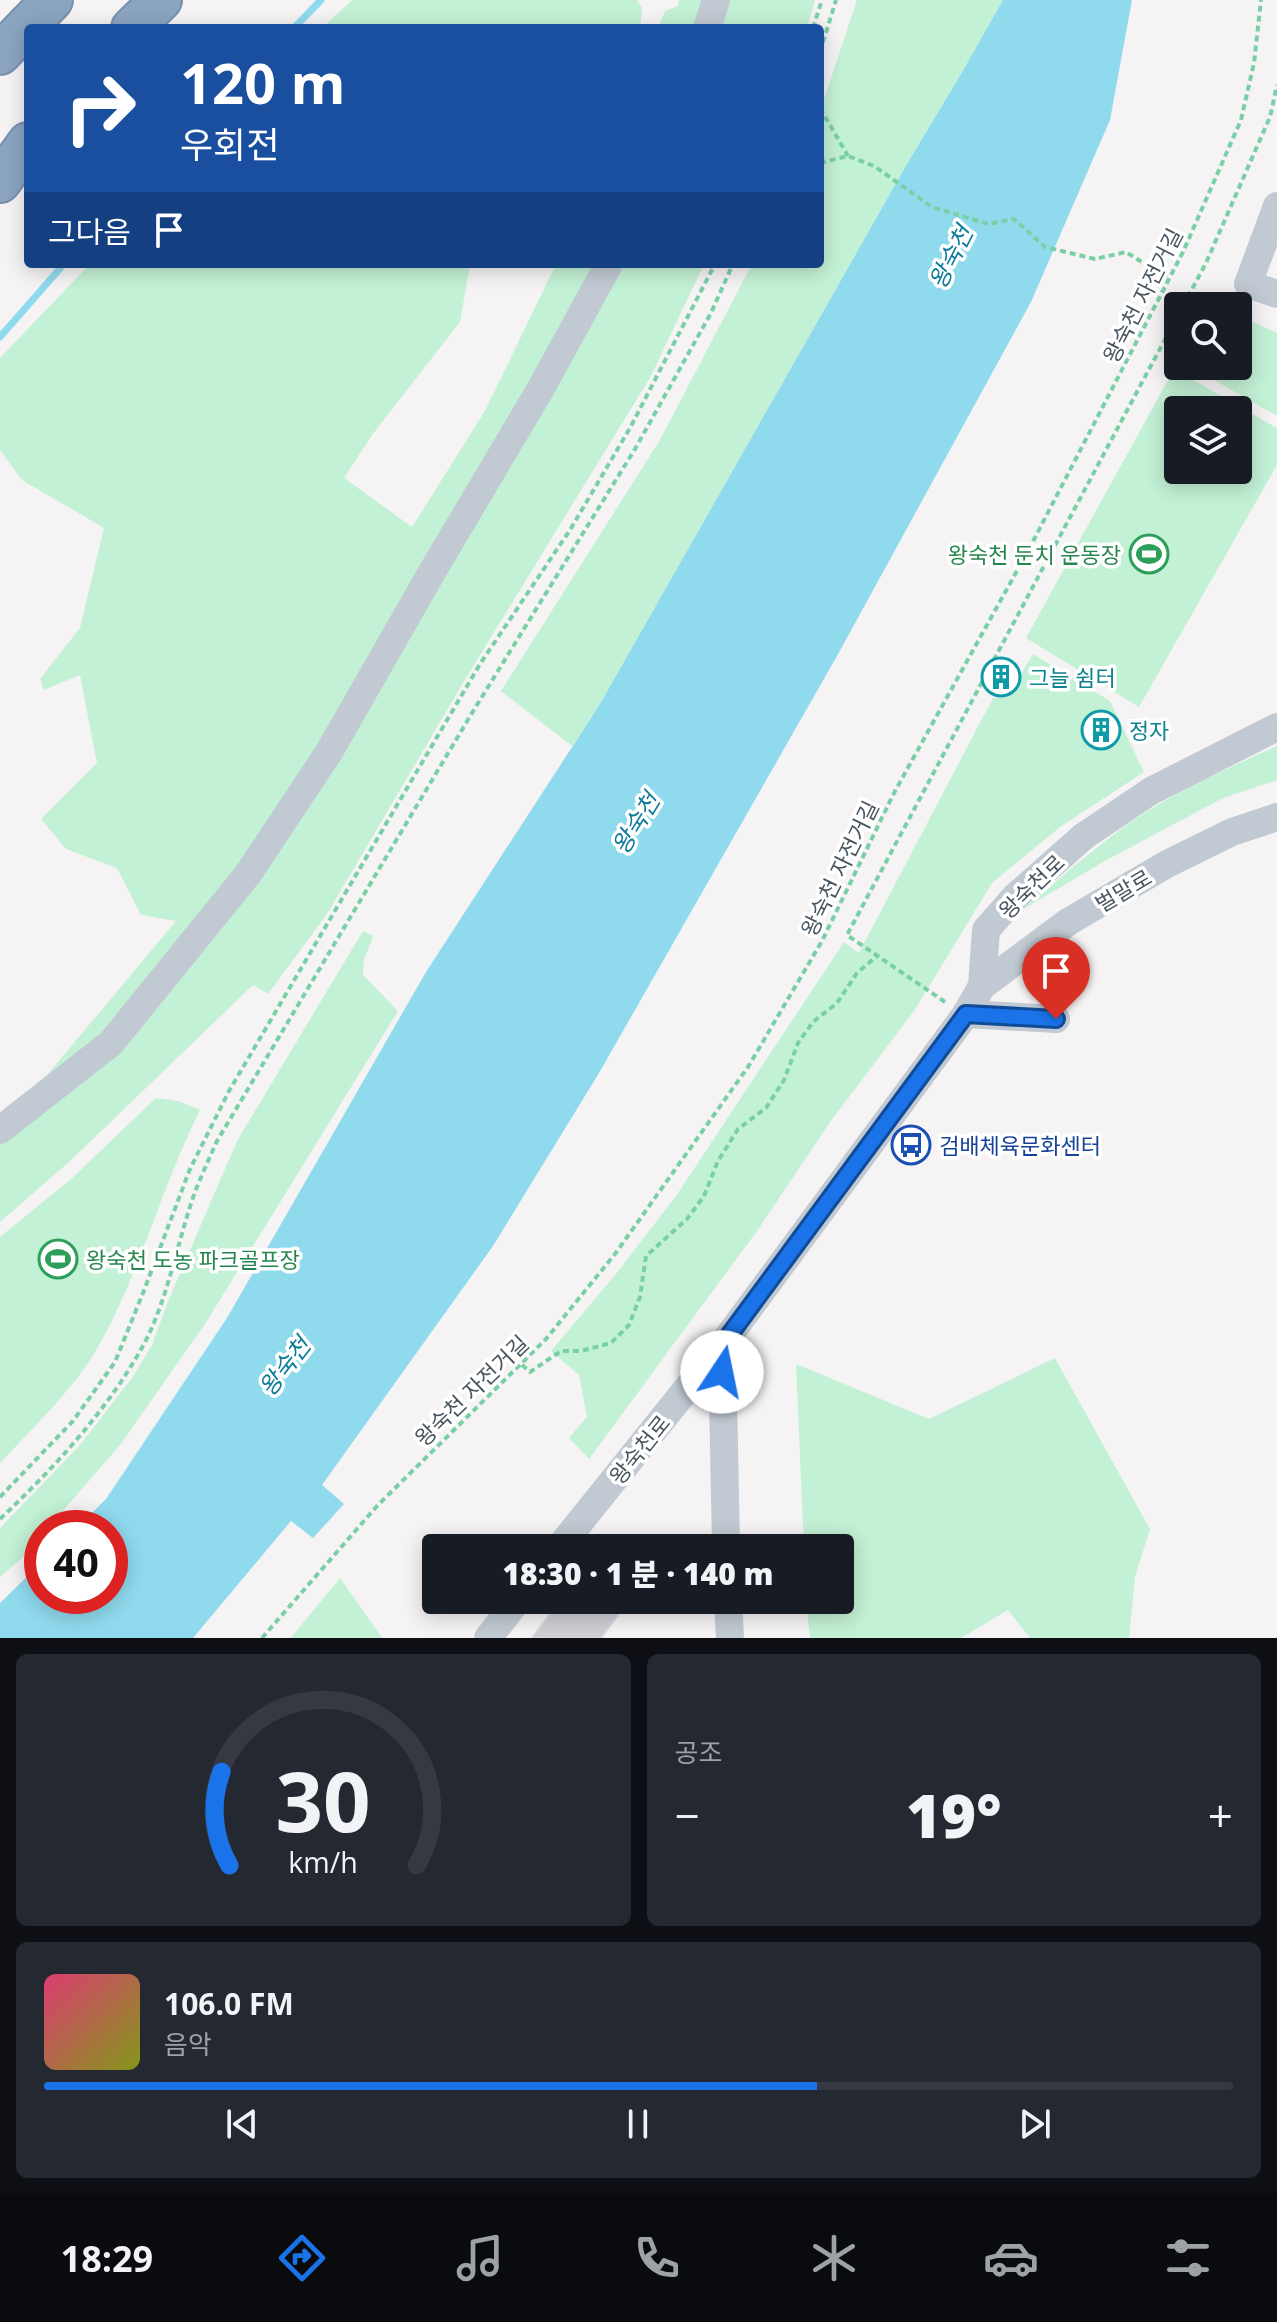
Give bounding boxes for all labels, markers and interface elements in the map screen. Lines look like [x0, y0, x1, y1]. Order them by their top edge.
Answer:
text: 120 m [180, 44, 346, 120]
icon: right [48, 56, 152, 160]
text: 우회전 [180, 120, 279, 169]
icon: arrive [147, 208, 191, 252]
text: 그다음 [48, 211, 131, 252]
water label: 왕숙천 [920, 217, 981, 294]
street label: 왕숙천 자전거길 [1095, 223, 1189, 367]
map controls [1164, 292, 1252, 484]
button: search [1164, 292, 1252, 380]
button: layers [1164, 396, 1252, 484]
sports icon: 왕숙천 둔치 운동장 [1128, 533, 1170, 575]
place label: 왕숙천 둔치 운동장 [948, 539, 1121, 569]
building icon: 그늘 쉼터 [980, 656, 1022, 698]
place label: 그늘 쉼터 [1029, 662, 1116, 692]
building icon: 정자 [1080, 709, 1122, 751]
place label: 정자 [1129, 715, 1169, 745]
water label: 왕숙천 [603, 784, 668, 860]
street label: 왕숙천 자전거길 [793, 795, 885, 941]
street label: 왕숙천로 [991, 847, 1071, 925]
street label: 벌말로 [1089, 862, 1157, 918]
pin [1022, 937, 1090, 1019]
icon: arrive [1034, 949, 1078, 993]
bus stop icon: 검배체육문화센터 [890, 1124, 932, 1166]
place label: 검배체육문화센터 [939, 1130, 1101, 1160]
sports icon: 왕숙천 도농 파크골프장 [37, 1238, 79, 1280]
place label: 왕숙천 도농 파크골프장 [86, 1244, 300, 1274]
water label: 왕숙천 [251, 1327, 319, 1402]
street label: 왕숙천 자전거길 [408, 1328, 534, 1452]
position arrow [680, 1330, 764, 1414]
street label: 왕숙천로 [602, 1408, 676, 1490]
speed limit sign: 40 [24, 1510, 128, 1614]
text: 18:30 · 1 분 · 140 m [503, 1553, 774, 1594]
text: 공조 [675, 1734, 722, 1770]
text: 30 [276, 1743, 371, 1856]
text: 19° [906, 1774, 1002, 1856]
text: − [675, 1785, 700, 1845]
text: + [1208, 1785, 1233, 1845]
text: km/h [289, 1842, 358, 1881]
text: 106.0 FM [164, 1983, 294, 2024]
text: 음악 [164, 2026, 212, 2062]
icon: previous [220, 2102, 264, 2146]
icon: pause [616, 2102, 660, 2146]
icon: next [1013, 2102, 1057, 2146]
icon: directions [274, 2230, 330, 2286]
icon: music [452, 2230, 508, 2286]
icon: phone [629, 2230, 685, 2286]
icon: climate [806, 2230, 862, 2286]
icon: car [983, 2230, 1039, 2286]
icon: filters [1160, 2230, 1216, 2286]
text: 18:29 [61, 2234, 153, 2283]

